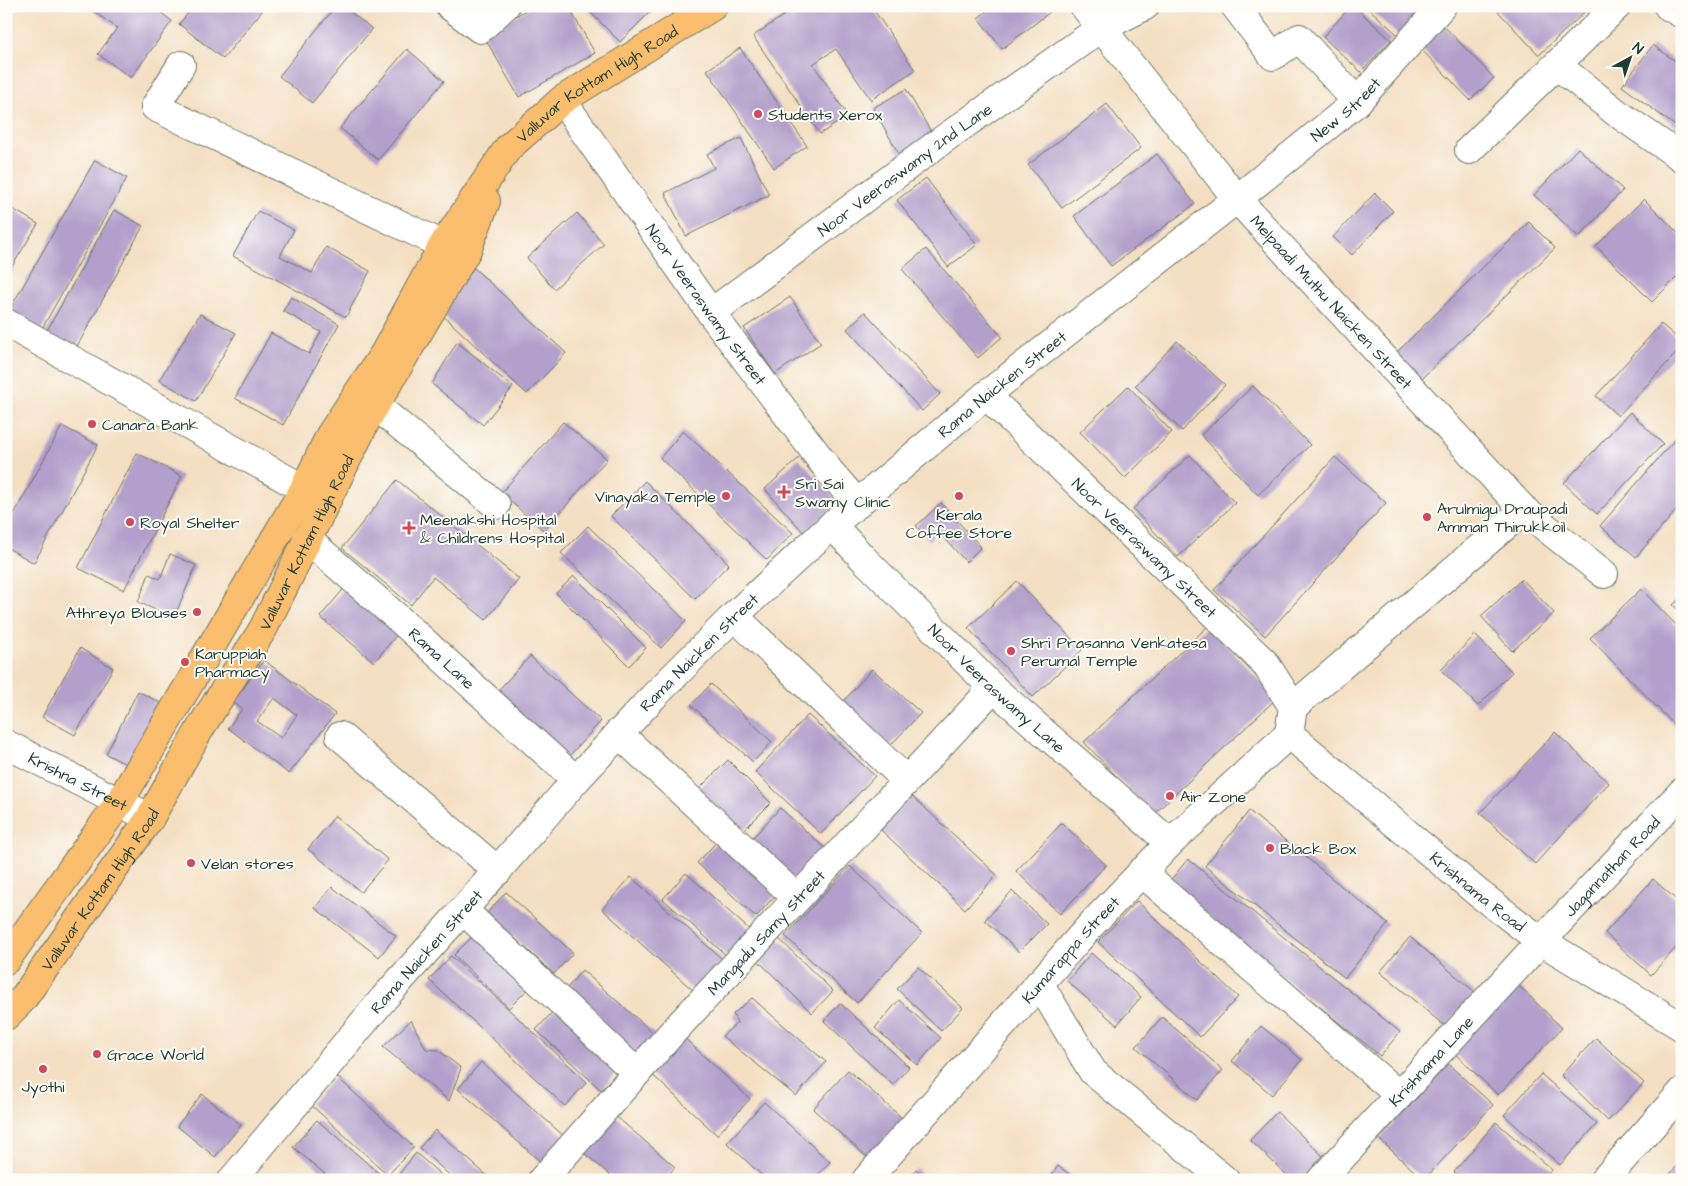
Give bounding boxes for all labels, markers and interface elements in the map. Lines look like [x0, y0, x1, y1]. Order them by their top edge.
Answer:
street label: Valluvar Kottam High Road [512, 20, 682, 148]
north arrow [1606, 32, 1656, 82]
text: N [1628, 38, 1648, 59]
street label: New Street [1306, 72, 1386, 147]
street label: Noor Veeraswamy 2nd Lane [813, 98, 997, 242]
place label: Students Xerox [768, 104, 883, 126]
marker: Students Xerox [752, 108, 764, 120]
street label: Melpaadi Muthu Naicken Street [1245, 210, 1417, 395]
street label: Noor Veeraswamy Street [640, 220, 771, 390]
street label: Rama Naicken Street [933, 326, 1072, 443]
place label: Canara Bank [102, 414, 199, 436]
marker: Canara Bank [86, 418, 98, 430]
street label: Valluvar Kottam High Road [254, 452, 359, 634]
place label: Sri Sai Swamy Clinic [795, 473, 891, 514]
street label: Noor Veeraswamy Street [1067, 473, 1222, 624]
marker: Sri Sai Swamy Clinic [777, 485, 791, 499]
place label: Vinayaka Temple [595, 486, 716, 509]
marker: Vinayaka Temple [720, 490, 732, 502]
marker: Kerala Coffee Store [953, 490, 965, 502]
place label: Arulmigu Draupadi Amman Thirukkoil [1437, 498, 1568, 538]
place label: Kerala Coffee Store [906, 504, 1012, 544]
place label: Meenakshi Hospital & Childrens Hospital [420, 509, 565, 549]
marker: Arulmigu Draupadi Amman Thirukkoil [1421, 511, 1433, 523]
place label: Royal Shelter [140, 512, 240, 535]
marker: Royal Shelter [124, 516, 136, 528]
marker: Meenakshi Hospital & Childrens Hospital [402, 521, 416, 535]
street label: Rama Naicken Street [635, 588, 764, 717]
place label: Athreya Blouses [66, 602, 187, 625]
marker: Athreya Blouses [191, 606, 203, 618]
street label: Noor Veeraswamy Lane [923, 619, 1070, 759]
street label: Rama Lane [404, 623, 480, 695]
place label: Shri Prasanna Venkatesa Perumal Temple [1021, 632, 1207, 672]
place label: Karuppiah Pharmacy [195, 643, 270, 684]
marker: Shri Prasanna Venkatesa Perumal Temple [1005, 645, 1017, 657]
marker: Karuppiah Pharmacy [179, 656, 191, 668]
street label: Krishna Street [24, 747, 131, 817]
place label: Air Zone [1180, 786, 1246, 808]
marker: Air Zone [1164, 790, 1176, 802]
street label: Valluvar Kottam High Road [36, 805, 165, 975]
street label: Jagannathan Road [1560, 812, 1666, 922]
place label: Black Box [1280, 838, 1357, 860]
marker: Black Box [1264, 842, 1276, 854]
street label: Krishnama Road [1425, 847, 1530, 937]
place label: Velan stores [201, 853, 294, 875]
marker: Velan stores [185, 857, 197, 869]
street label: Mangadu Samy Street [703, 865, 831, 1000]
street label: Rama Naicken Street [366, 885, 488, 1019]
street label: Kumarappa Street [1017, 891, 1125, 1008]
street label: Krishnama Lane [1384, 1011, 1479, 1112]
place label: Grace World [107, 1044, 204, 1066]
marker: Grace World [91, 1048, 103, 1060]
marker: Jyothi [37, 1063, 49, 1075]
place label: Jyothi [21, 1076, 65, 1099]

